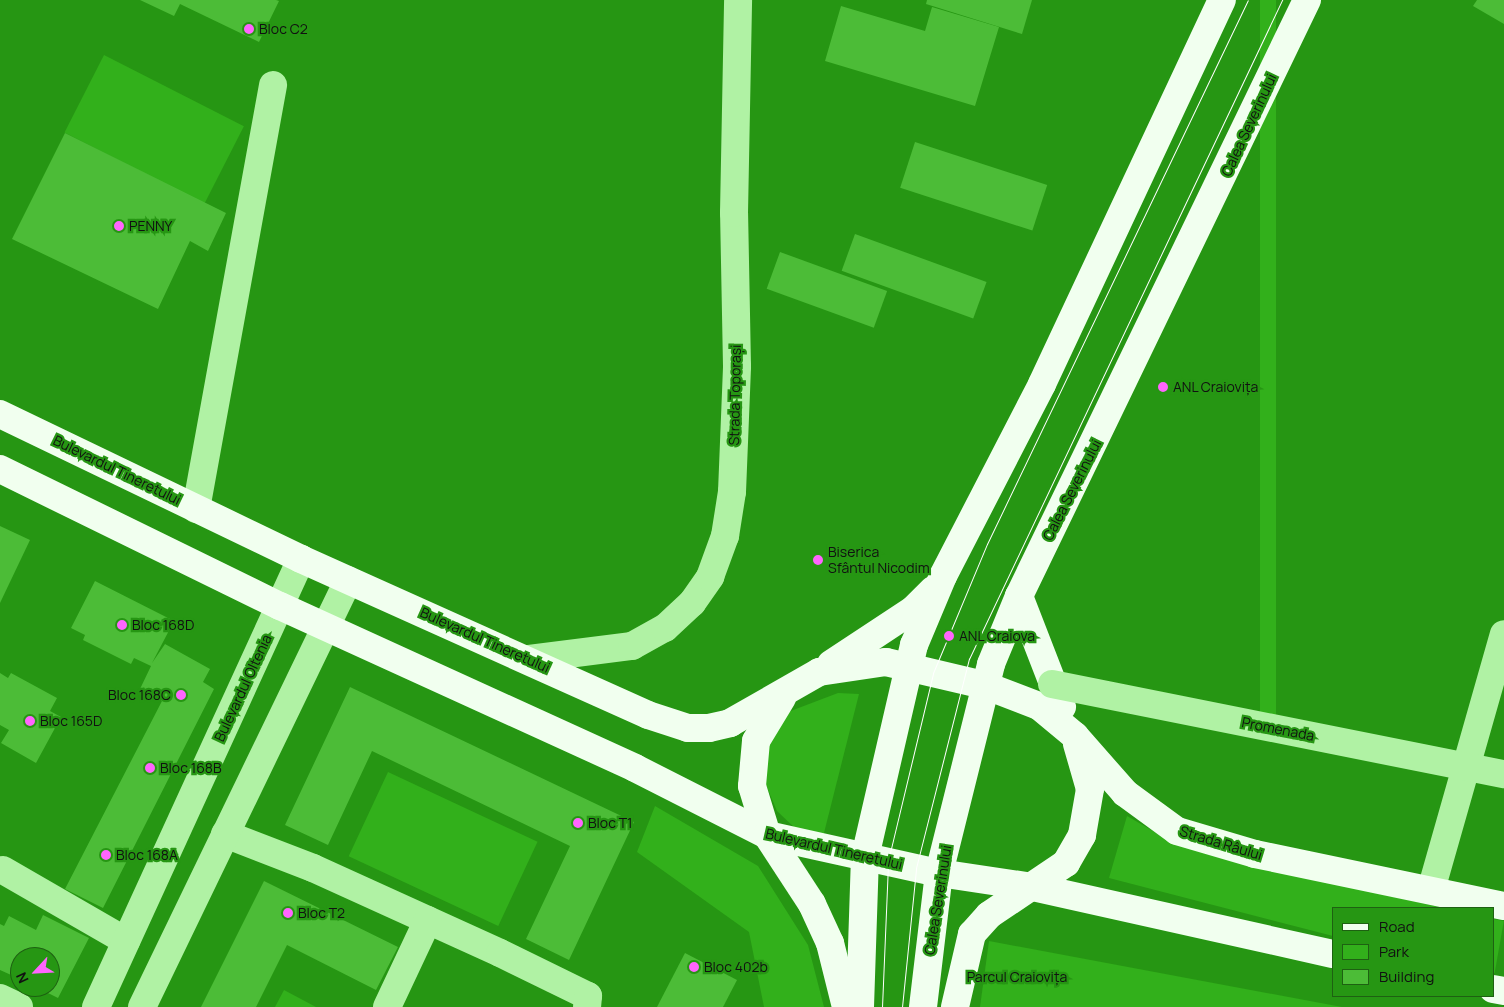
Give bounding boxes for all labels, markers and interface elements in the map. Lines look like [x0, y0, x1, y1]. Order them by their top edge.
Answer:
place label: Bloc C2 [259, 21, 308, 37]
marker: Bloc C2 [243, 23, 255, 35]
street label: Calea Severinului [1218, 71, 1280, 179]
place label: PENNY [129, 218, 172, 234]
marker: PENNY [113, 220, 125, 232]
street label: Strada Toporași [726, 344, 744, 446]
place label: ANL Craiovița [1173, 379, 1259, 395]
marker: ANL Craiovița [1157, 381, 1169, 393]
street label: Bulevardul Tineretului [50, 432, 184, 508]
street label: Calea Severinului [1039, 437, 1105, 543]
place label: Biserica Sfântul Nicodim [828, 544, 930, 576]
marker: Biserica Sfântul Nicodim [812, 554, 824, 566]
street label: Bulevardul Tineretului [418, 604, 552, 676]
place label: Bloc 168D [132, 617, 194, 633]
marker: Bloc 168D [116, 619, 128, 631]
place label: ANL Craiova [959, 628, 1036, 644]
marker: ANL Craiova [943, 630, 955, 642]
street label: Bulevardul Oltenia [211, 632, 275, 744]
place label: Bloc 168C [108, 687, 171, 703]
marker: Bloc 168C [175, 689, 187, 701]
place label: Bloc 165D [40, 713, 102, 729]
street label: Promenada [1240, 714, 1316, 744]
marker: Bloc 165D [24, 715, 36, 727]
place label: Bloc 168B [160, 760, 222, 776]
marker: Bloc 168B [144, 762, 156, 774]
place label: Bloc T1 [588, 815, 632, 831]
marker: Bloc T1 [572, 817, 584, 829]
street label: Strada Râului [1178, 822, 1264, 864]
street label: Bulevardul Tineretului [764, 825, 904, 873]
street label: Calea Severinului [921, 844, 955, 956]
place label: Bloc 168A [116, 847, 178, 863]
marker: Bloc 168A [100, 849, 112, 861]
place label: Bloc T2 [298, 905, 345, 921]
marker: Bloc T2 [282, 907, 294, 919]
legend [1332, 907, 1494, 997]
text: Road [1379, 916, 1415, 937]
text: Park [1379, 941, 1409, 962]
north arrow [10, 947, 60, 997]
place label: Bloc 402b [704, 959, 768, 975]
marker: Bloc 402b [688, 961, 700, 973]
text: Building [1379, 966, 1434, 987]
park label: Parcul Craiovița [967, 969, 1067, 985]
text: N [11, 970, 33, 987]

